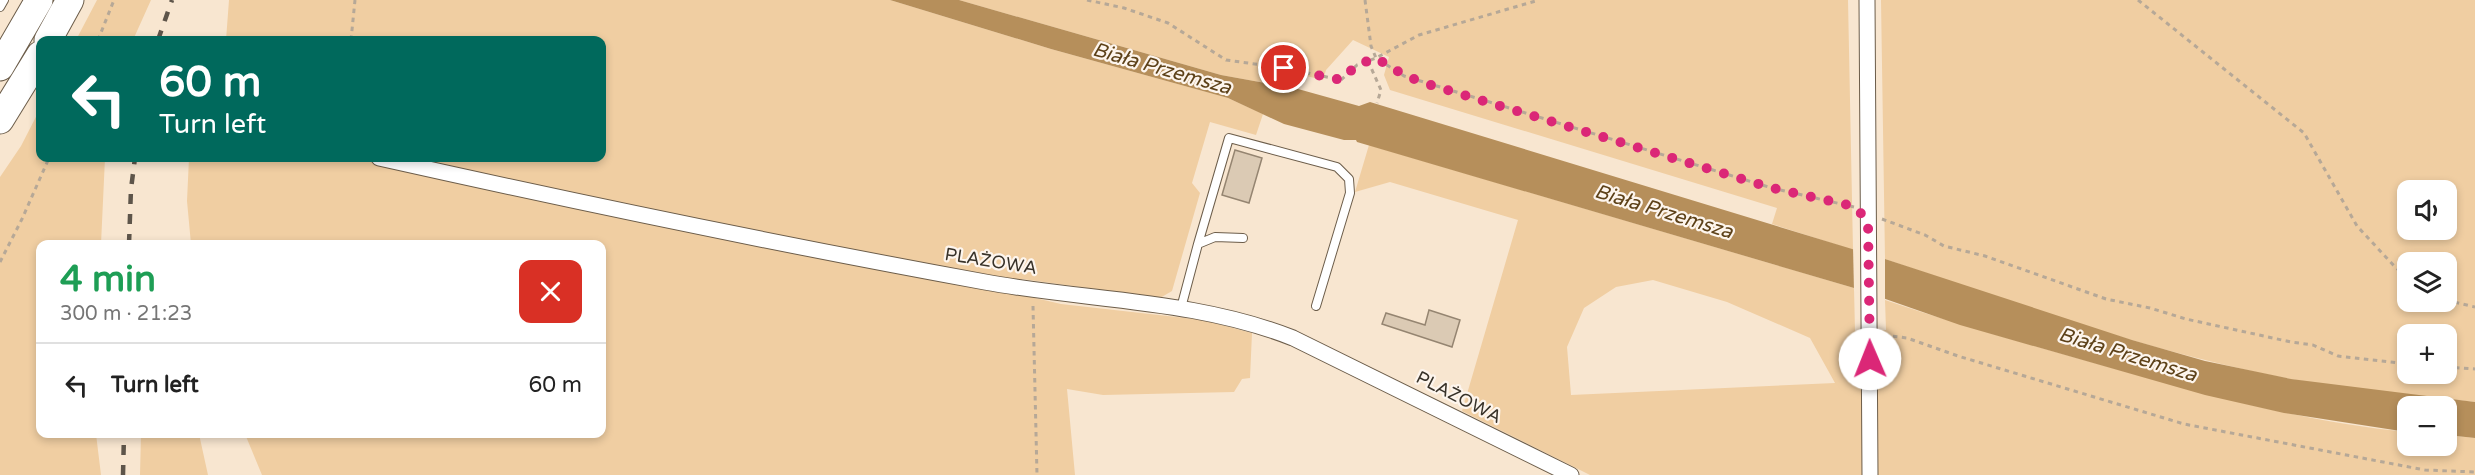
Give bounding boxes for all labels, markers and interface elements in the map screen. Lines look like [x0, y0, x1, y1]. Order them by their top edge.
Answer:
water label: Biała Przemsza [1090, 38, 1234, 100]
pin [1258, 42, 1309, 93]
icon: arrive [1267, 51, 1300, 84]
text: 60 m [159, 57, 261, 108]
icon: left [60, 60, 138, 138]
text: Turn left [159, 108, 266, 141]
water label: Biała Przemsza [1592, 180, 1736, 245]
map controls [2397, 180, 2457, 456]
button: sound [2397, 180, 2457, 240]
street label: PLAŻOWA [943, 243, 1039, 279]
button: layers [2397, 252, 2457, 312]
text: 4 min [60, 258, 156, 301]
button: close [519, 260, 582, 323]
text: 300 m · 21:23 [60, 302, 192, 326]
water label: Biała Przemsza [2056, 323, 2200, 388]
button: + [2397, 324, 2457, 384]
position arrow [1838, 327, 1902, 391]
street label: PLAŻOWA [1412, 366, 1506, 428]
icon: left [60, 369, 93, 402]
text: Turn left [111, 372, 199, 398]
text: 60 m [528, 372, 582, 398]
button: − [2397, 396, 2457, 456]

